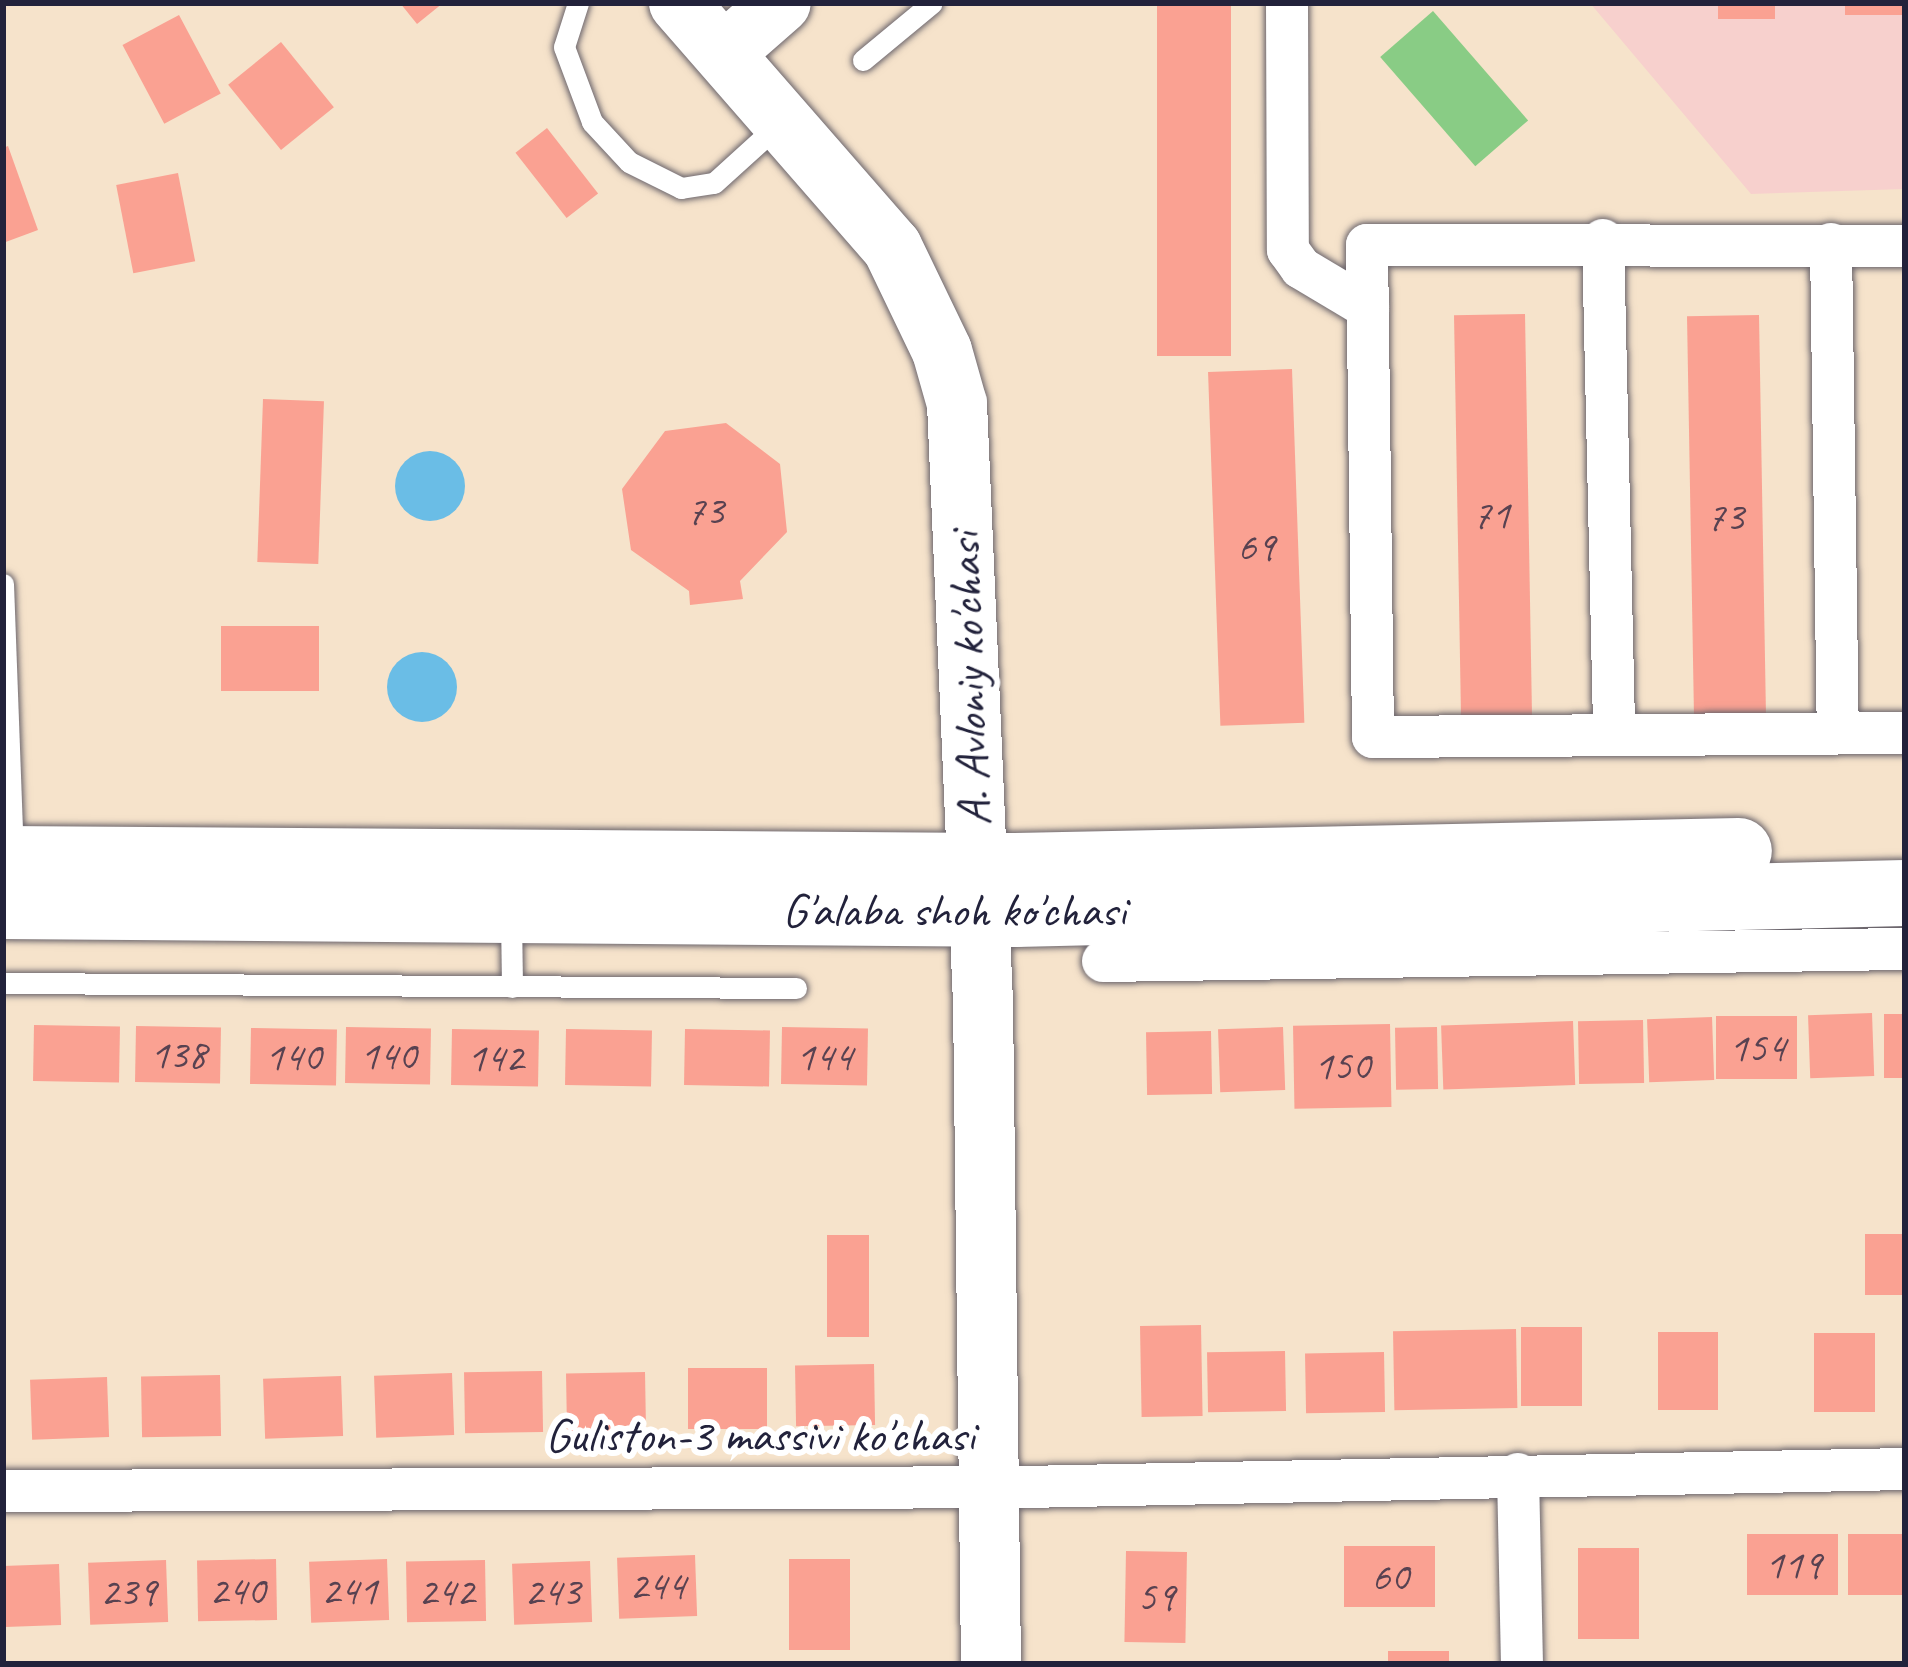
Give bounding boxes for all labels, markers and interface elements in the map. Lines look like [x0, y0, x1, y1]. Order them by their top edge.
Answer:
house number: 73 [686, 486, 724, 536]
house number: 71 [1472, 490, 1510, 540]
house number: 73 [1706, 492, 1744, 542]
house number: 69 [1237, 522, 1275, 572]
street label: A. Avloniy ko'chasi [935, 531, 1003, 827]
street label: G'alaba shoh ko'chasi [782, 882, 1126, 940]
house number: 154 [1729, 1023, 1785, 1073]
house number: 138 [150, 1030, 206, 1080]
house number: 140 [360, 1031, 416, 1081]
house number: 140 [265, 1032, 321, 1082]
house number: 144 [796, 1032, 852, 1082]
house number: 142 [467, 1033, 523, 1083]
house number: 150 [1314, 1041, 1370, 1091]
street label: Guliston-3 massivi ko'chasi [545, 1407, 975, 1465]
house number: 119 [1765, 1540, 1821, 1590]
house number: 60 [1371, 1552, 1409, 1602]
house number: 244 [629, 1561, 685, 1611]
house number: 240 [209, 1566, 265, 1616]
house number: 241 [321, 1566, 377, 1616]
house number: 239 [100, 1567, 156, 1617]
house number: 242 [418, 1567, 474, 1617]
house number: 243 [524, 1567, 580, 1617]
house number: 59 [1137, 1572, 1175, 1622]

